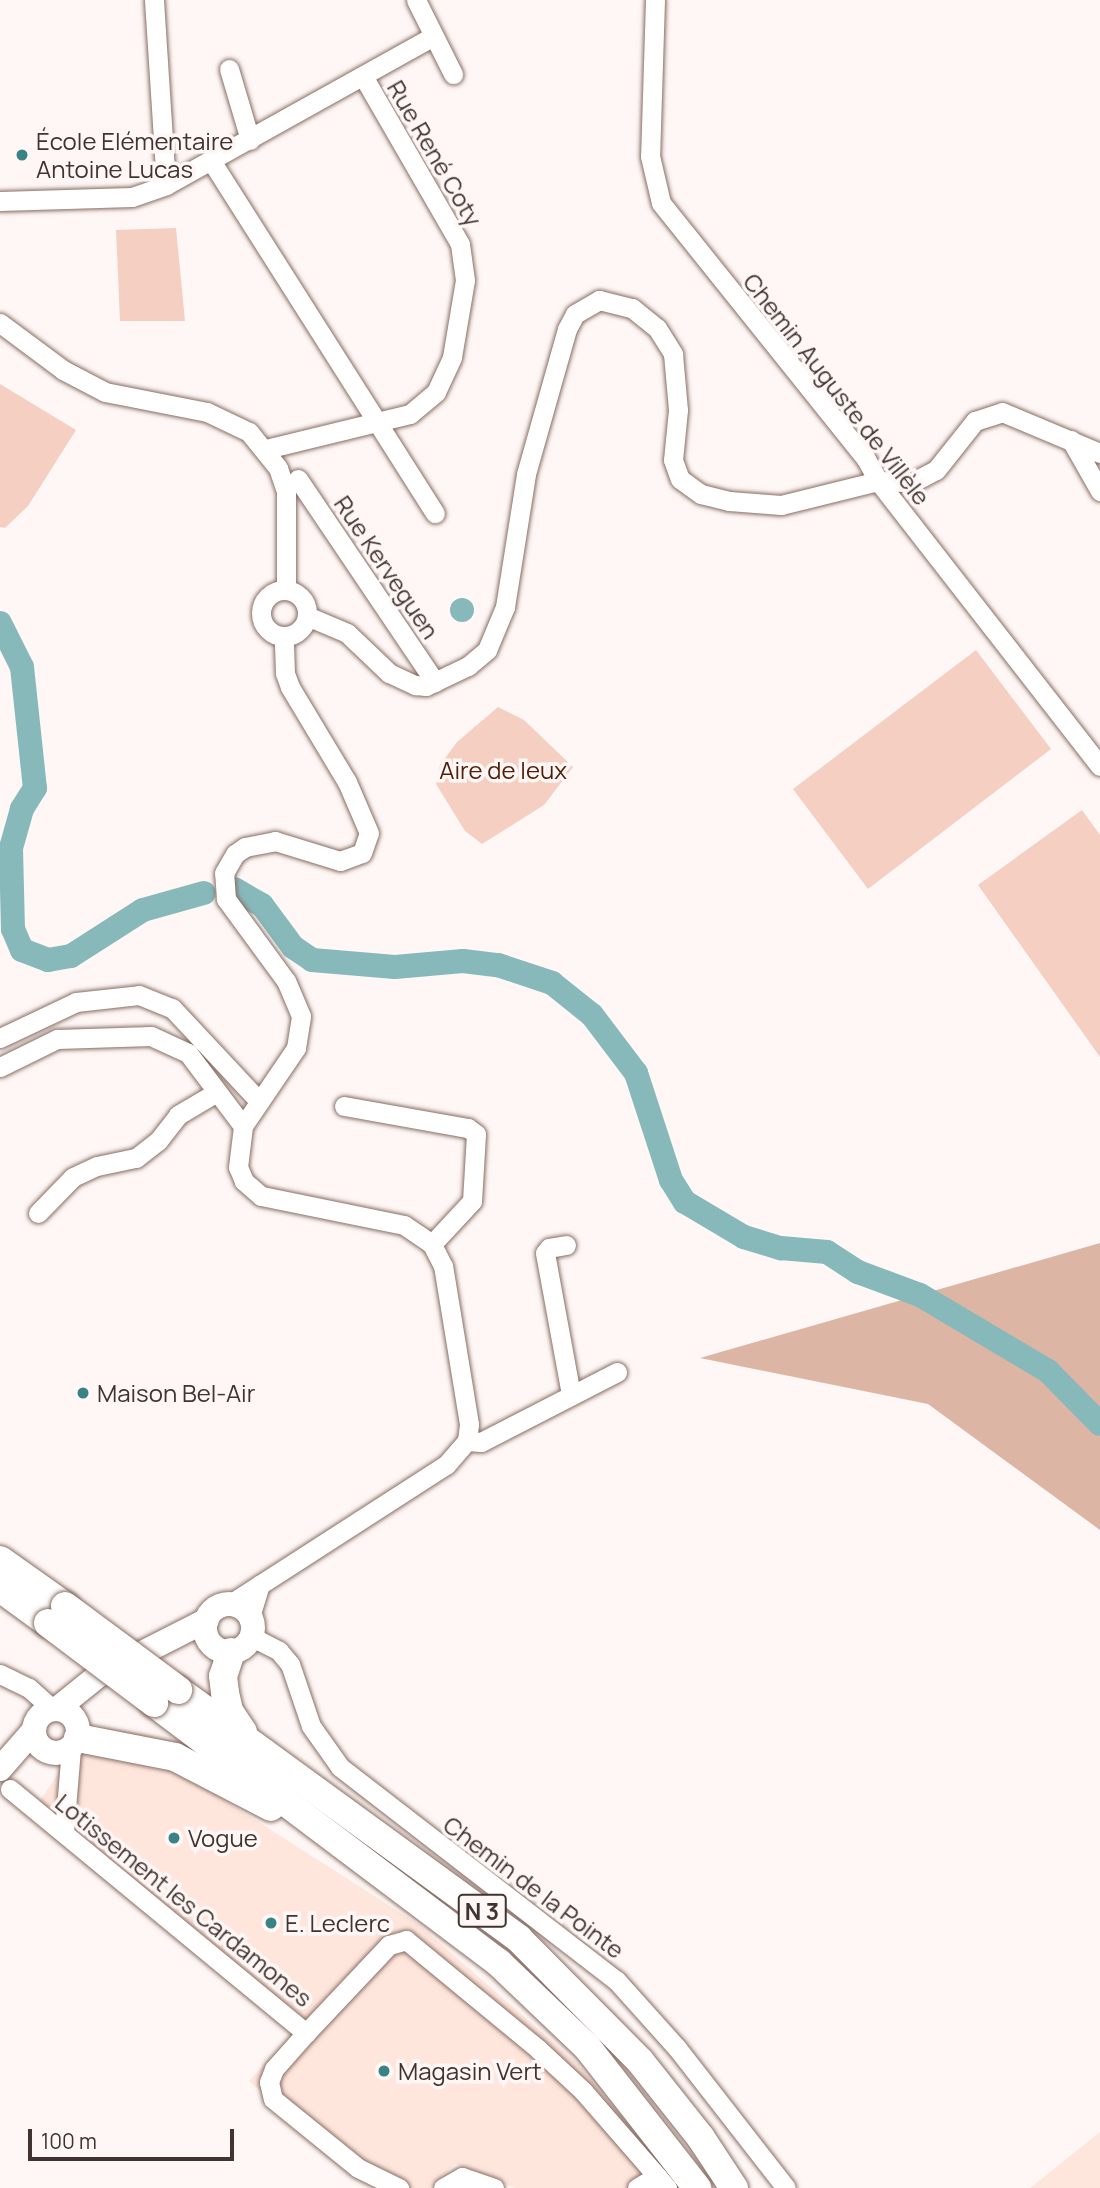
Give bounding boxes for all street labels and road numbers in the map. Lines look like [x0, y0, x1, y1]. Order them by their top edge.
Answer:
street label: Rue René Coty [382, 75, 488, 231]
street label: Chemin Auguste de Villèle [738, 267, 936, 511]
street label: Rue Kerveguen [329, 490, 445, 644]
street label: Lotissement les Cardamones [50, 1788, 318, 2012]
street label: Chemin de la Pointe [438, 1810, 630, 1964]
road number: N 3 [458, 1892, 506, 1930]

